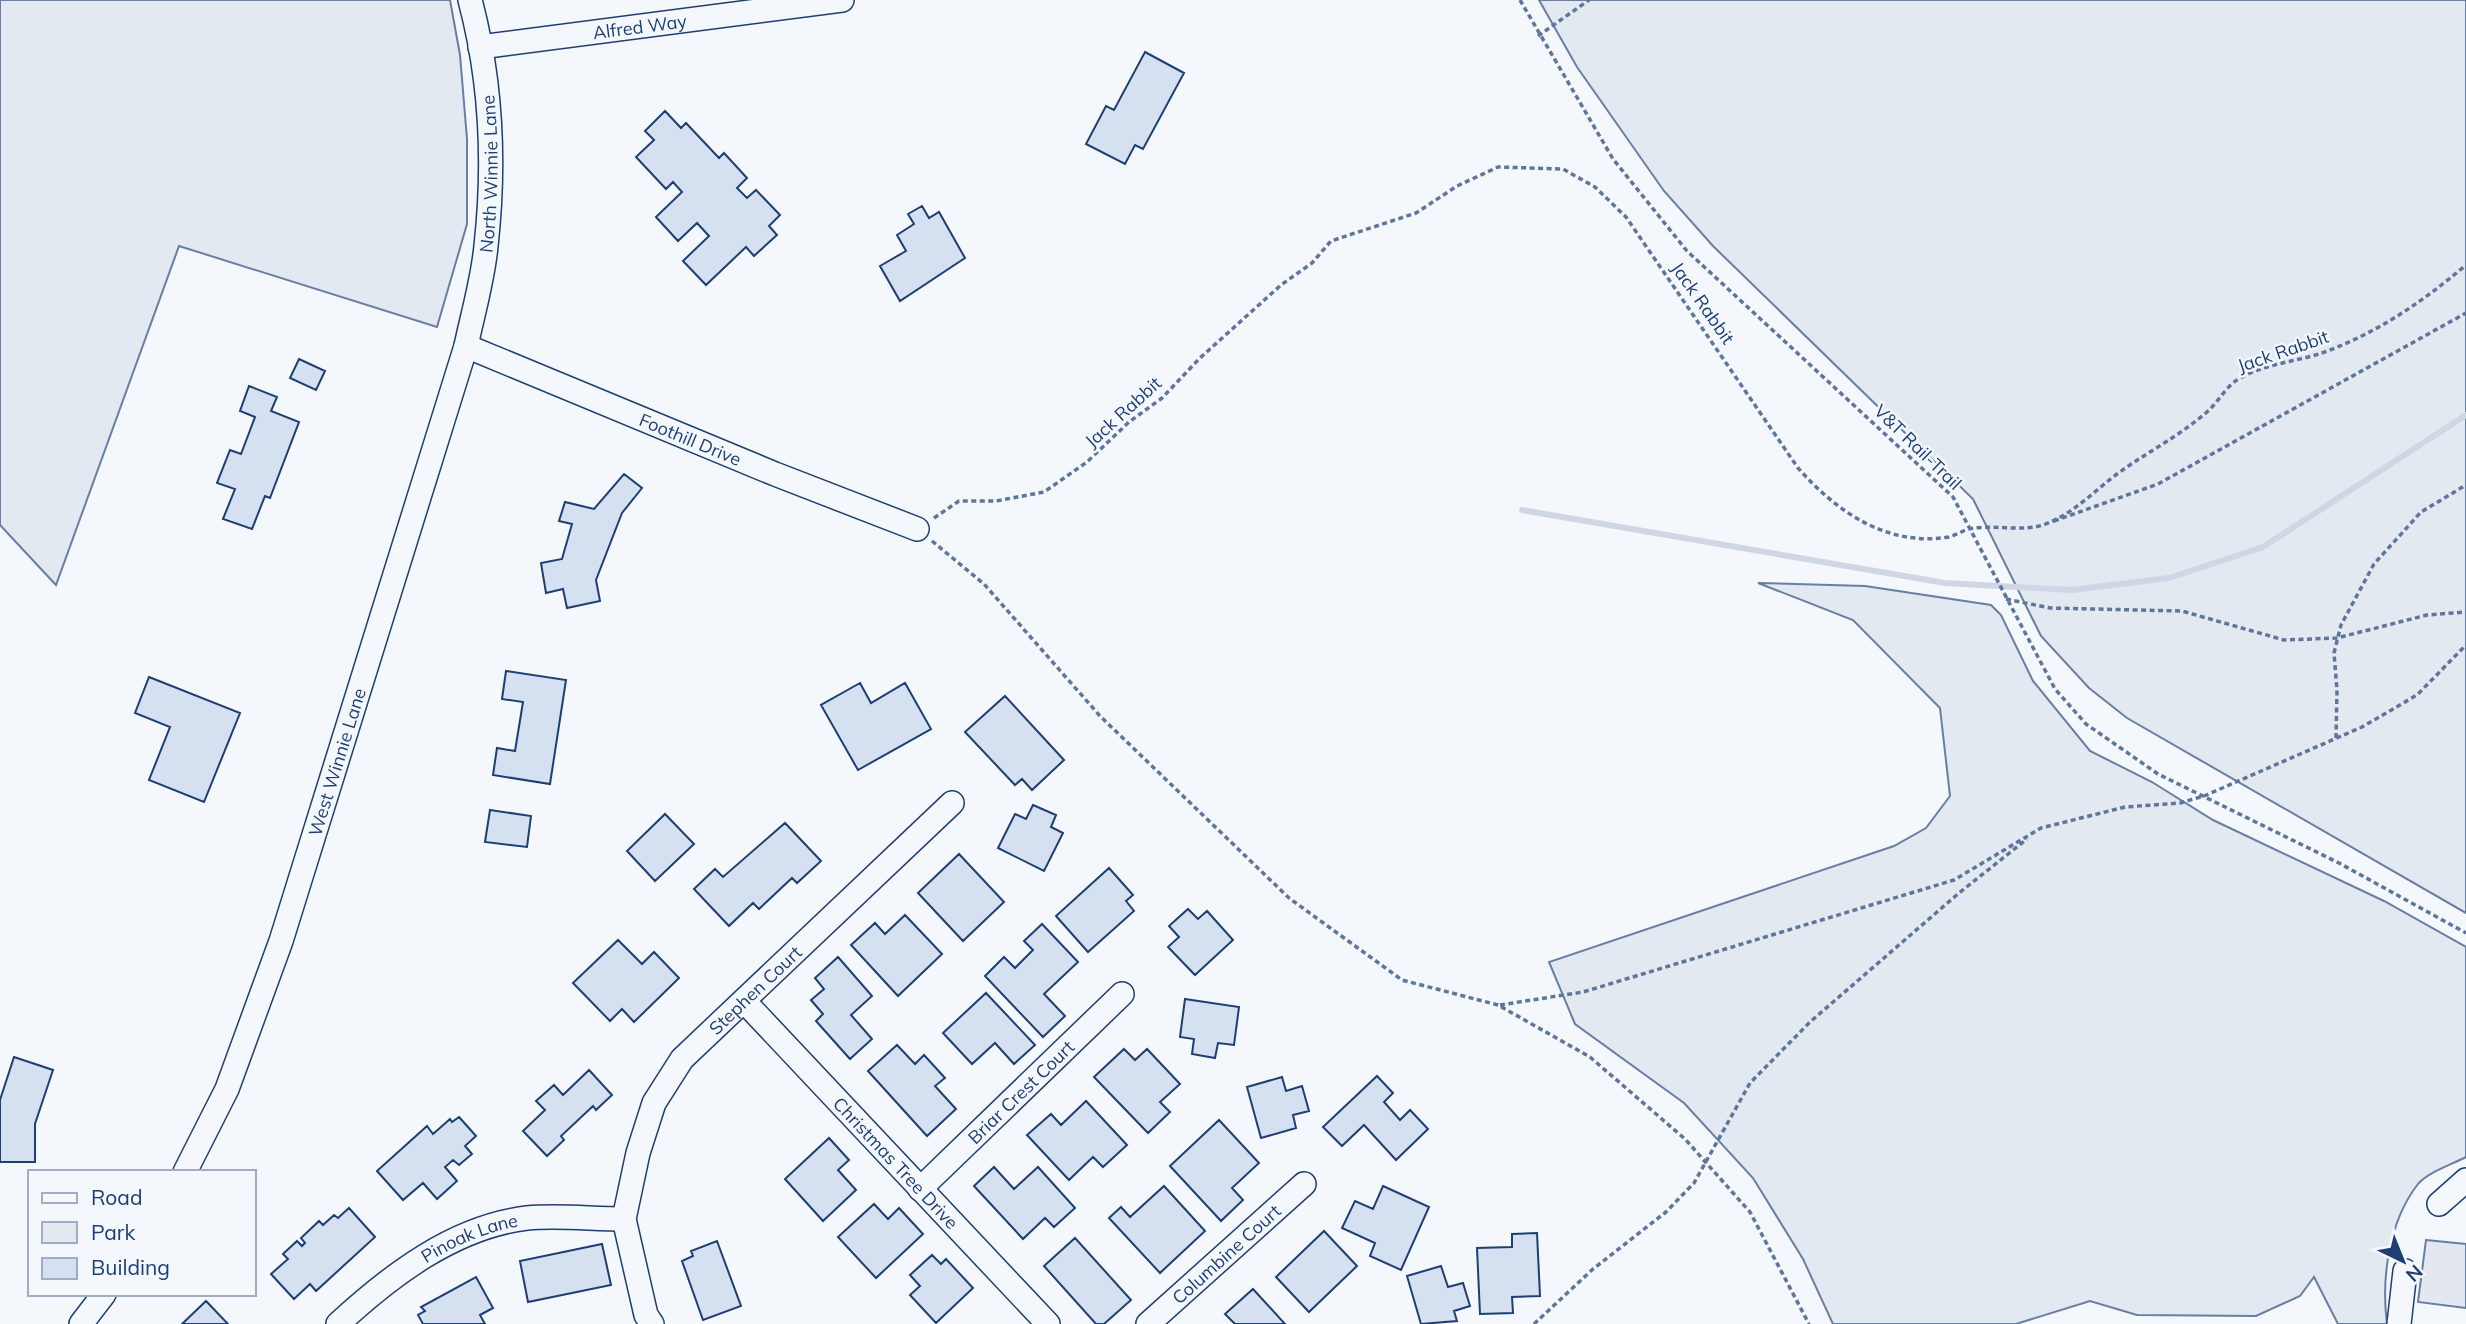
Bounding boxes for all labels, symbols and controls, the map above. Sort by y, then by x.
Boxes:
street label: Alfred Way [591,9,688,44]
street label: North Winnie Lane [474,94,502,254]
street label: Jack Rabbit [1666,257,1740,349]
street label: Jack Rabbit [2234,325,2332,377]
street label: Jack Rabbit [1080,372,1166,452]
street label: V&T Rail-Trail [1869,399,1967,495]
street label: Foothill Drive [636,408,745,470]
street label: West Winnie Lane [303,685,370,839]
street label: Stephen Court [704,940,806,1039]
street label: Briar Crest Court [963,1035,1079,1148]
street label: Christmas Tree Drive [829,1092,964,1233]
legend [28,1170,256,1296]
text: Road [91,1184,142,1210]
street label: Columbine Court [1167,1199,1285,1309]
street label: Pinoak Lane [417,1208,519,1267]
text: Park [91,1219,135,1245]
north arrow [2368,1226,2438,1296]
text: Building [91,1254,170,1280]
text: N [2401,1260,2428,1287]

